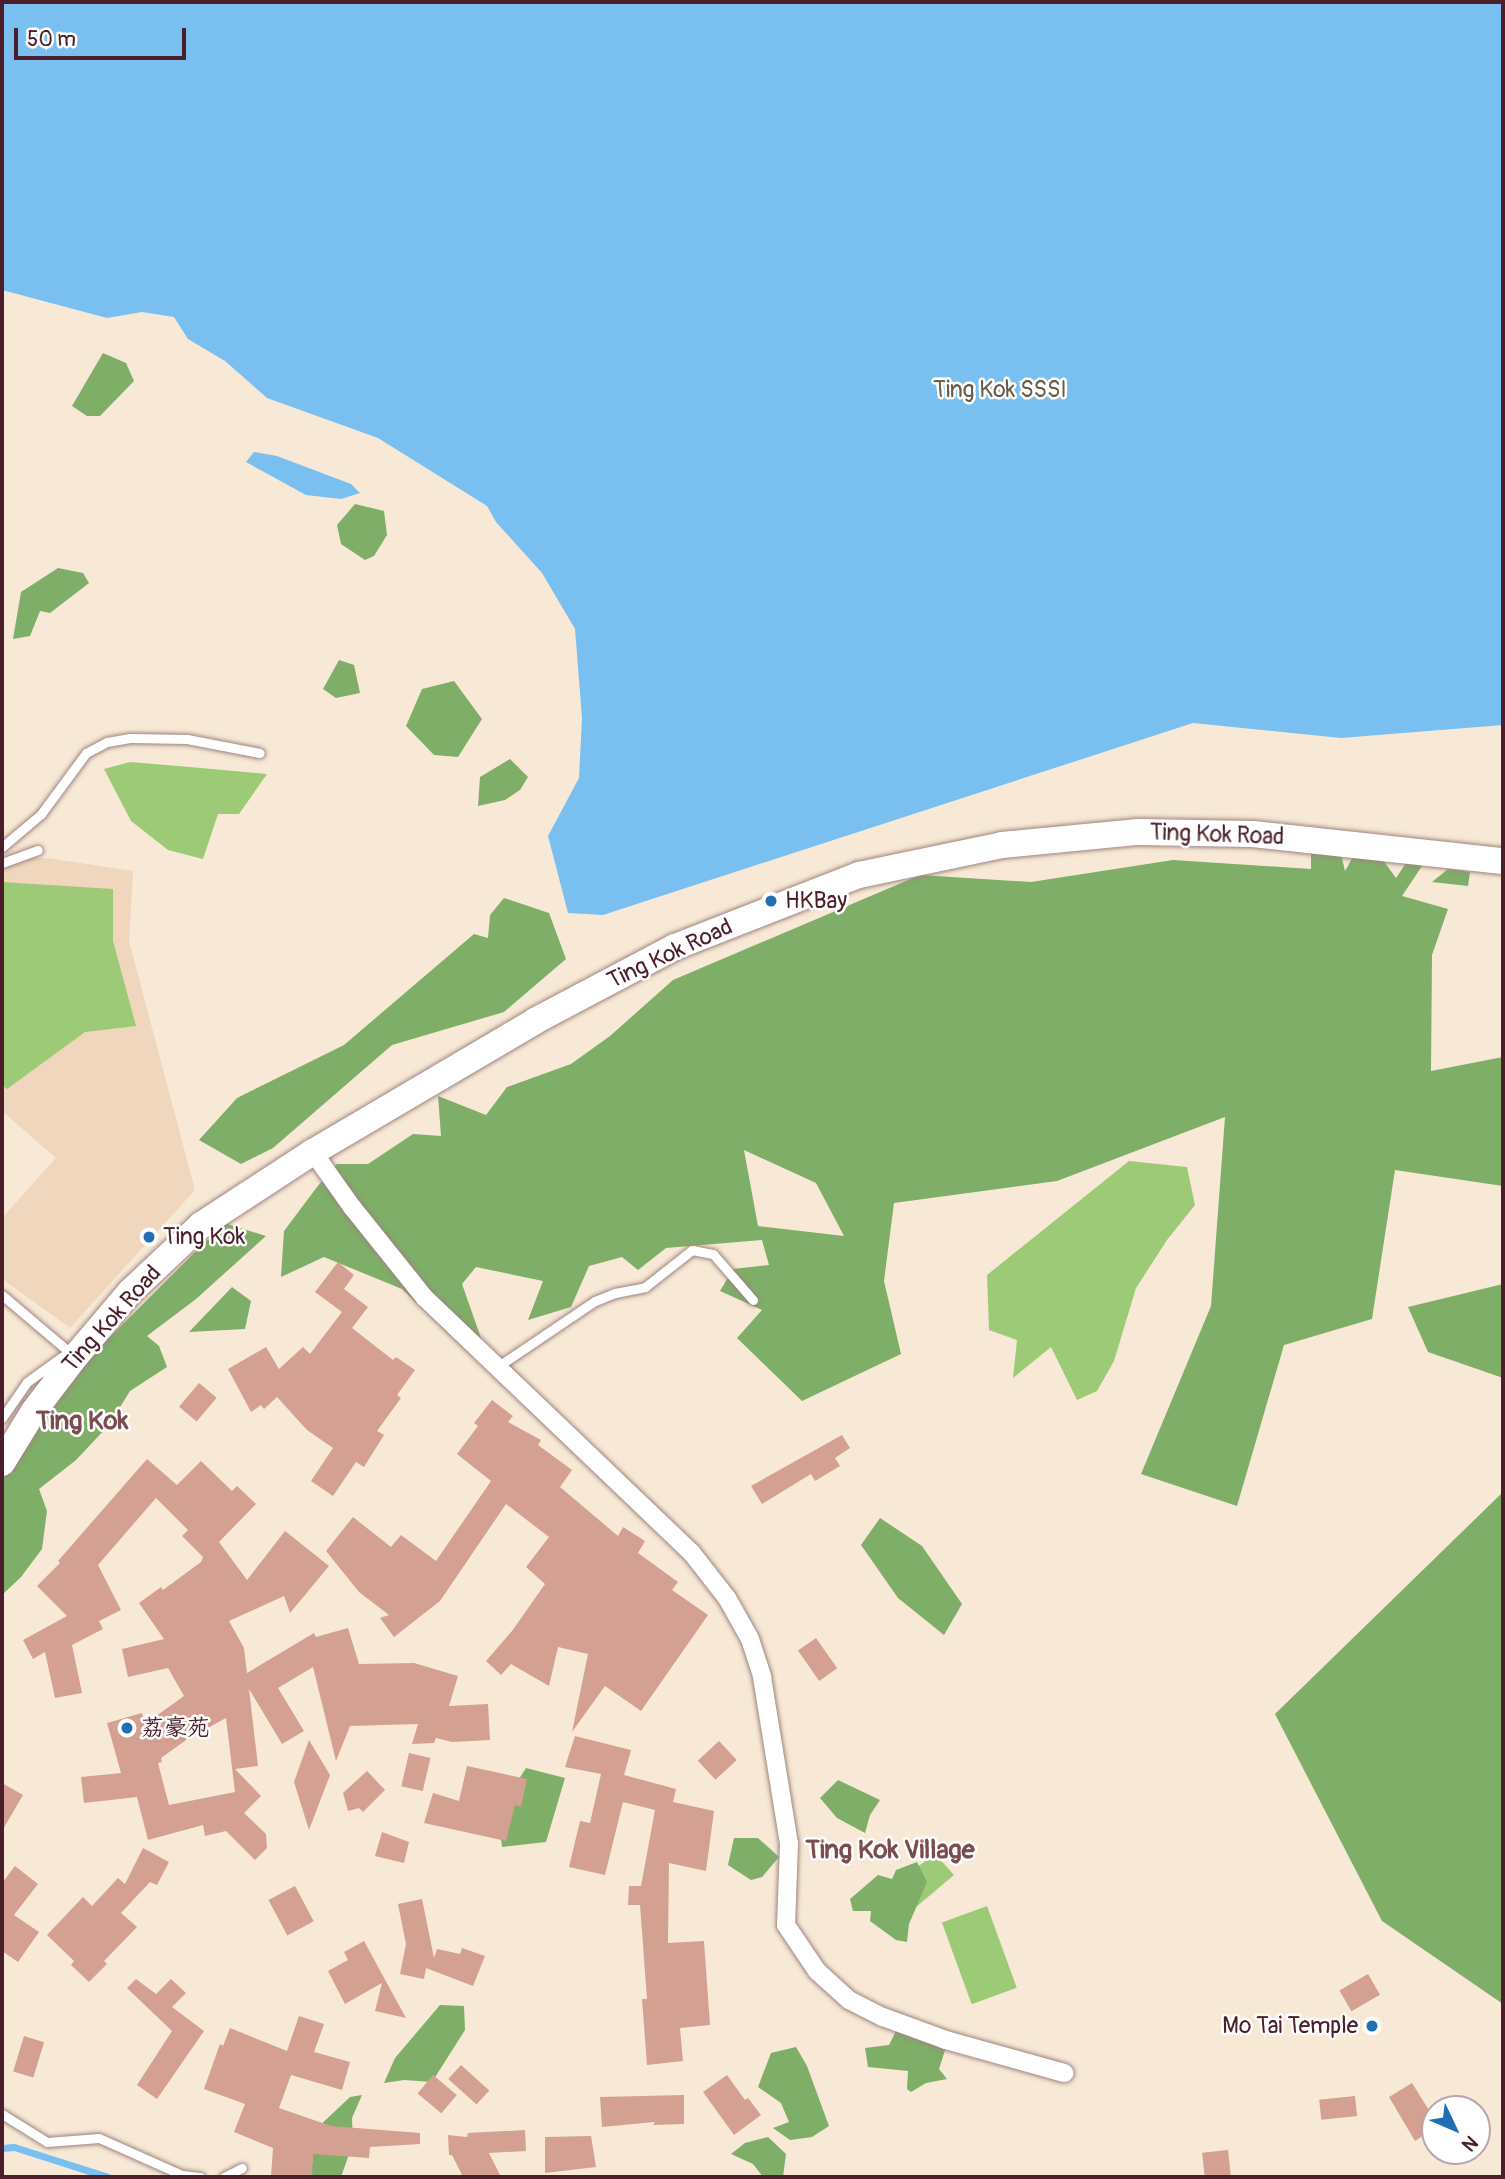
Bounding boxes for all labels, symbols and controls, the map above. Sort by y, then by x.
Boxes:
scale bar [18,14,189,58]
text: 50 m [27,26,76,53]
park label: Ting Kok SSSI [933,376,1067,404]
street label: Ting Kok Road [1149,819,1285,851]
place label: HKBay [785,887,847,915]
marker: HKBay [763,893,779,909]
street label: Ting Kok Road [603,913,737,995]
place label: Ting Kok [163,1223,245,1251]
marker: Ting Kok [141,1229,157,1245]
street label: Ting Kok Road [57,1260,167,1378]
district label: Ting Kok [36,1406,128,1438]
place label: 荔豪苑 [141,1714,210,1742]
marker: 荔豪苑 [119,1720,135,1736]
district label: Ting Kok Village [806,1835,974,1867]
place label: Mo Tai Temple [1222,2012,1358,2040]
marker: Mo Tai Temple [1364,2018,1380,2034]
north arrow [1421,2095,1491,2165]
text: N [1457,2130,1483,2156]

